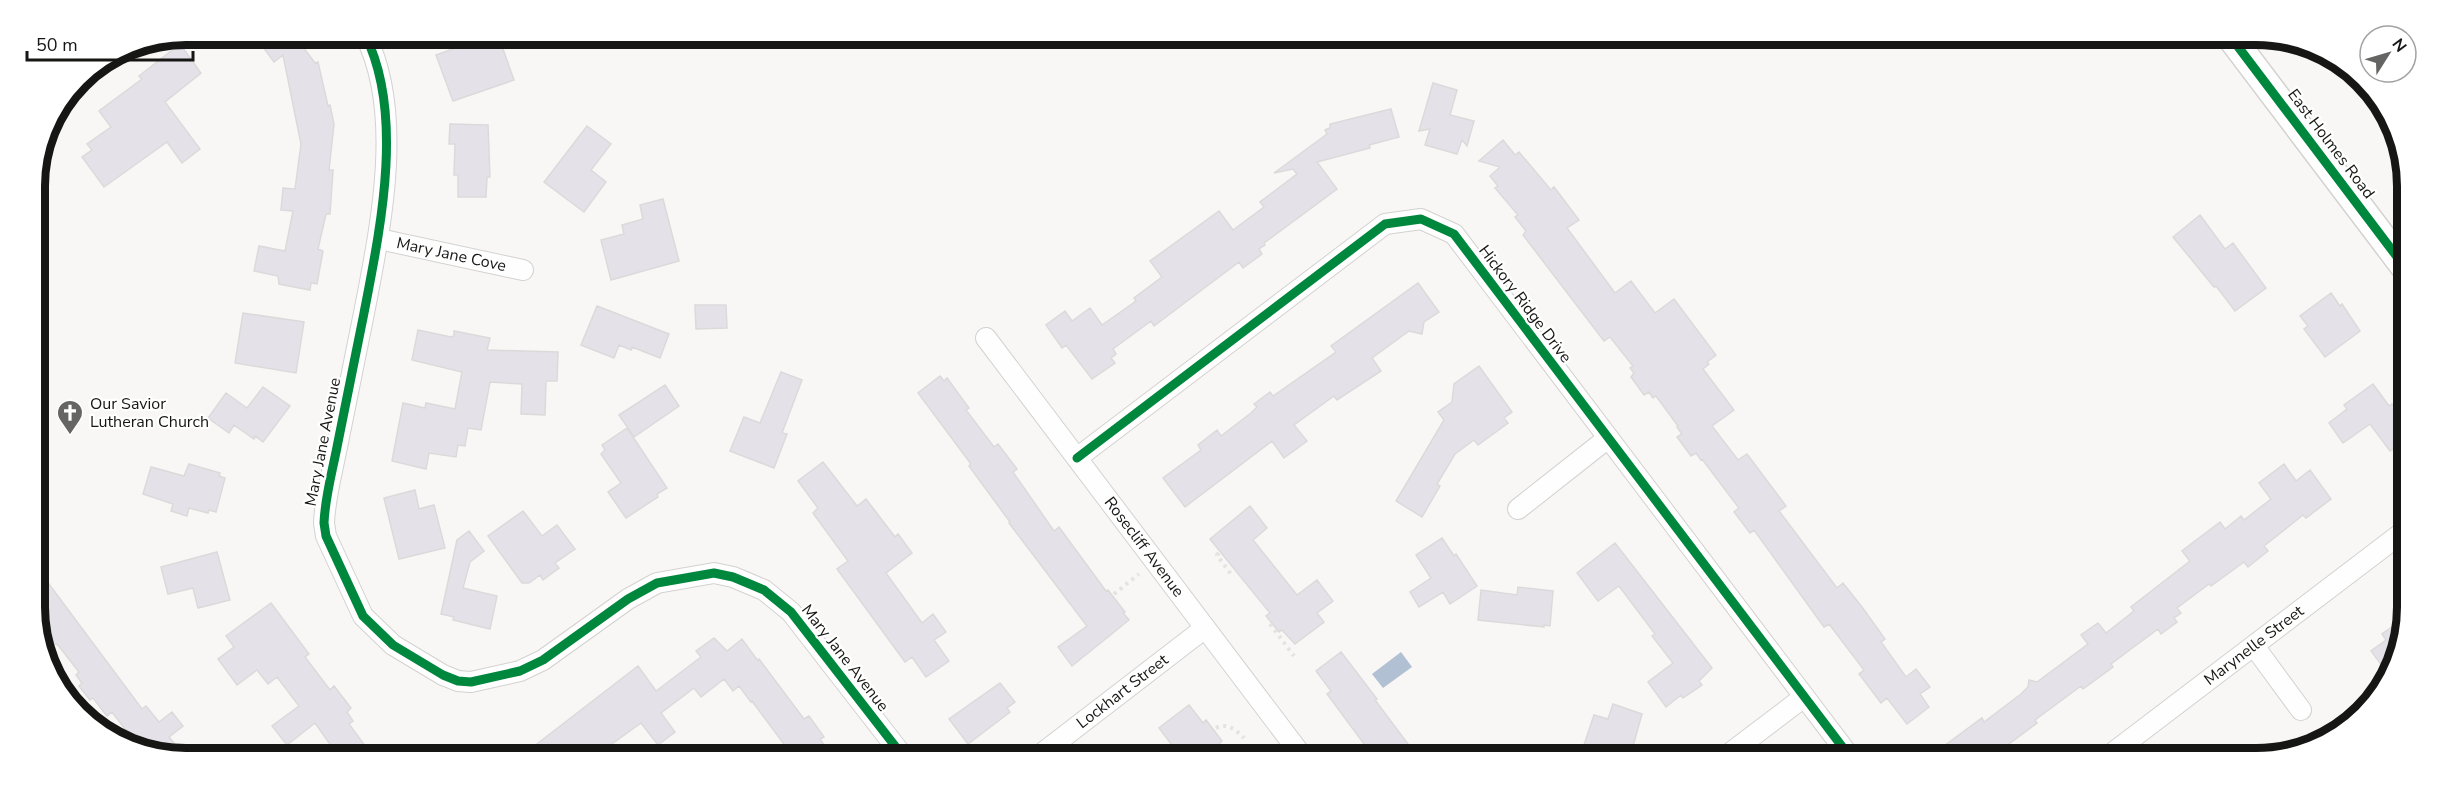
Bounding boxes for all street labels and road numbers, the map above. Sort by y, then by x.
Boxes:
street label: East Holmes Road [2282,85,2380,203]
street label: Mary Jane Cove [394,232,508,277]
street label: Hickory Ridge Drive [1473,241,1577,367]
street label: Mary Jane Avenue [300,376,346,508]
street label: Rosecliff Avenue [1099,492,1189,602]
street label: Mary Jane Avenue [796,600,894,716]
street label: Marynelle Street [2200,600,2309,690]
street label: Lockhart Street [1072,649,1173,734]

